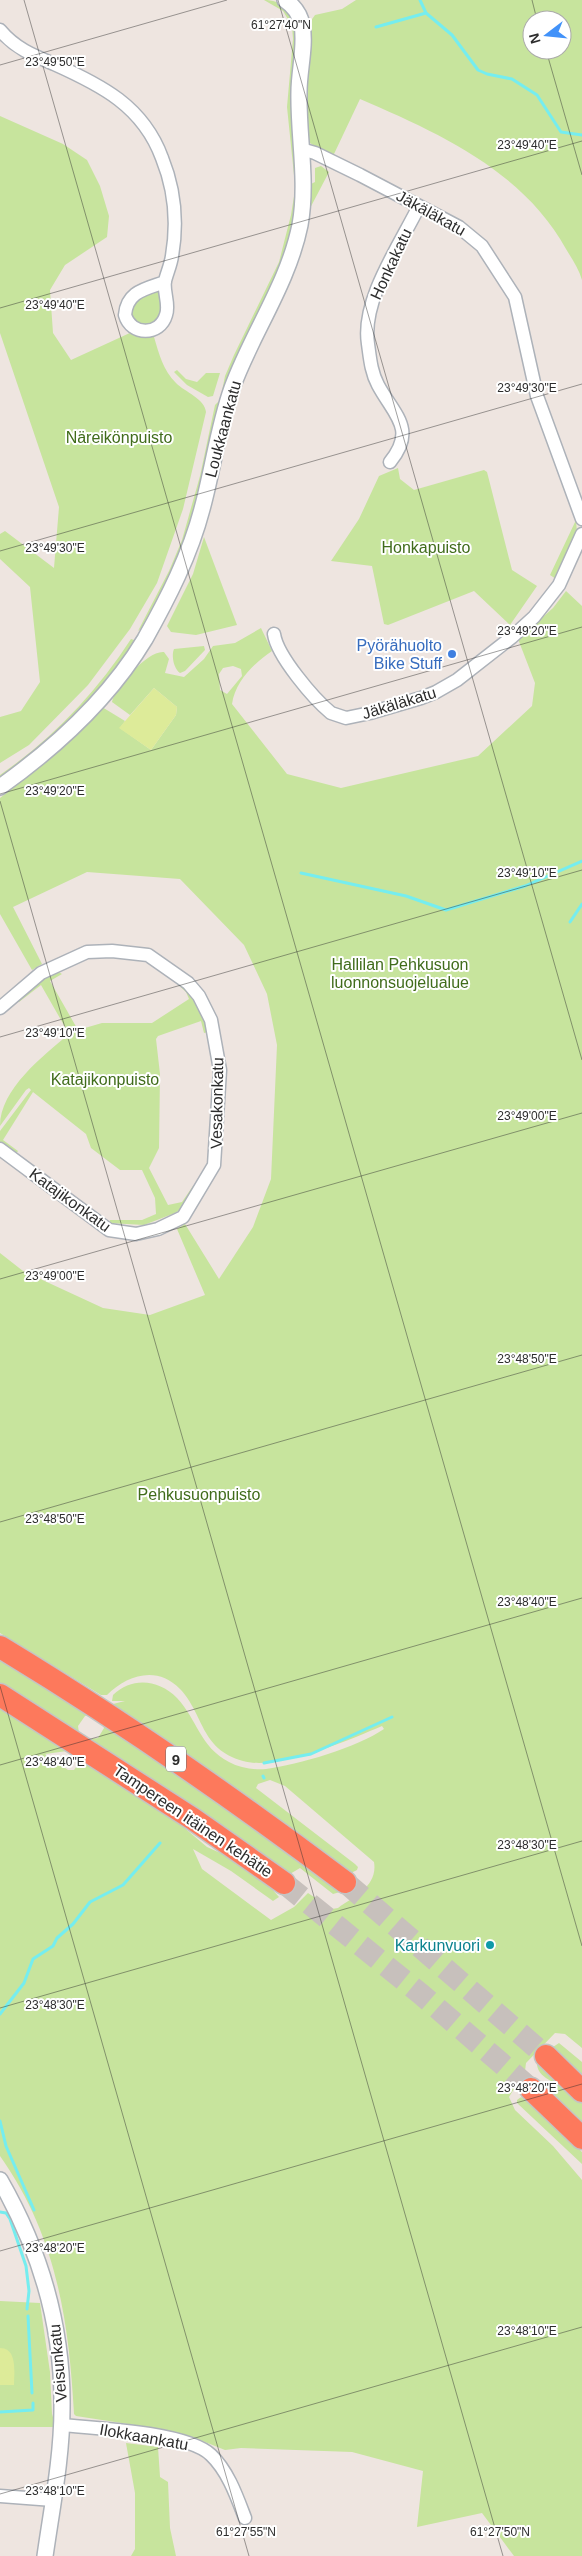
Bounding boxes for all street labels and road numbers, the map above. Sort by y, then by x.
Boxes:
street label: Jäkäläkatu [393,187,469,239]
street label: Honkakatu [367,226,415,302]
street label: Loukkaankatu [202,379,244,479]
street label: Jäkäläkatu [360,684,438,722]
street label: Vesakonkatu [208,1057,226,1149]
street label: Katajikonkatu [26,1165,114,1235]
road number: 9 [166,1746,186,1772]
street label: Tampereen itäinen kehätie [110,1761,276,1881]
street label: Veisunkatu [46,2323,70,2403]
street label: Ilokkaankatu [98,2421,190,2453]

